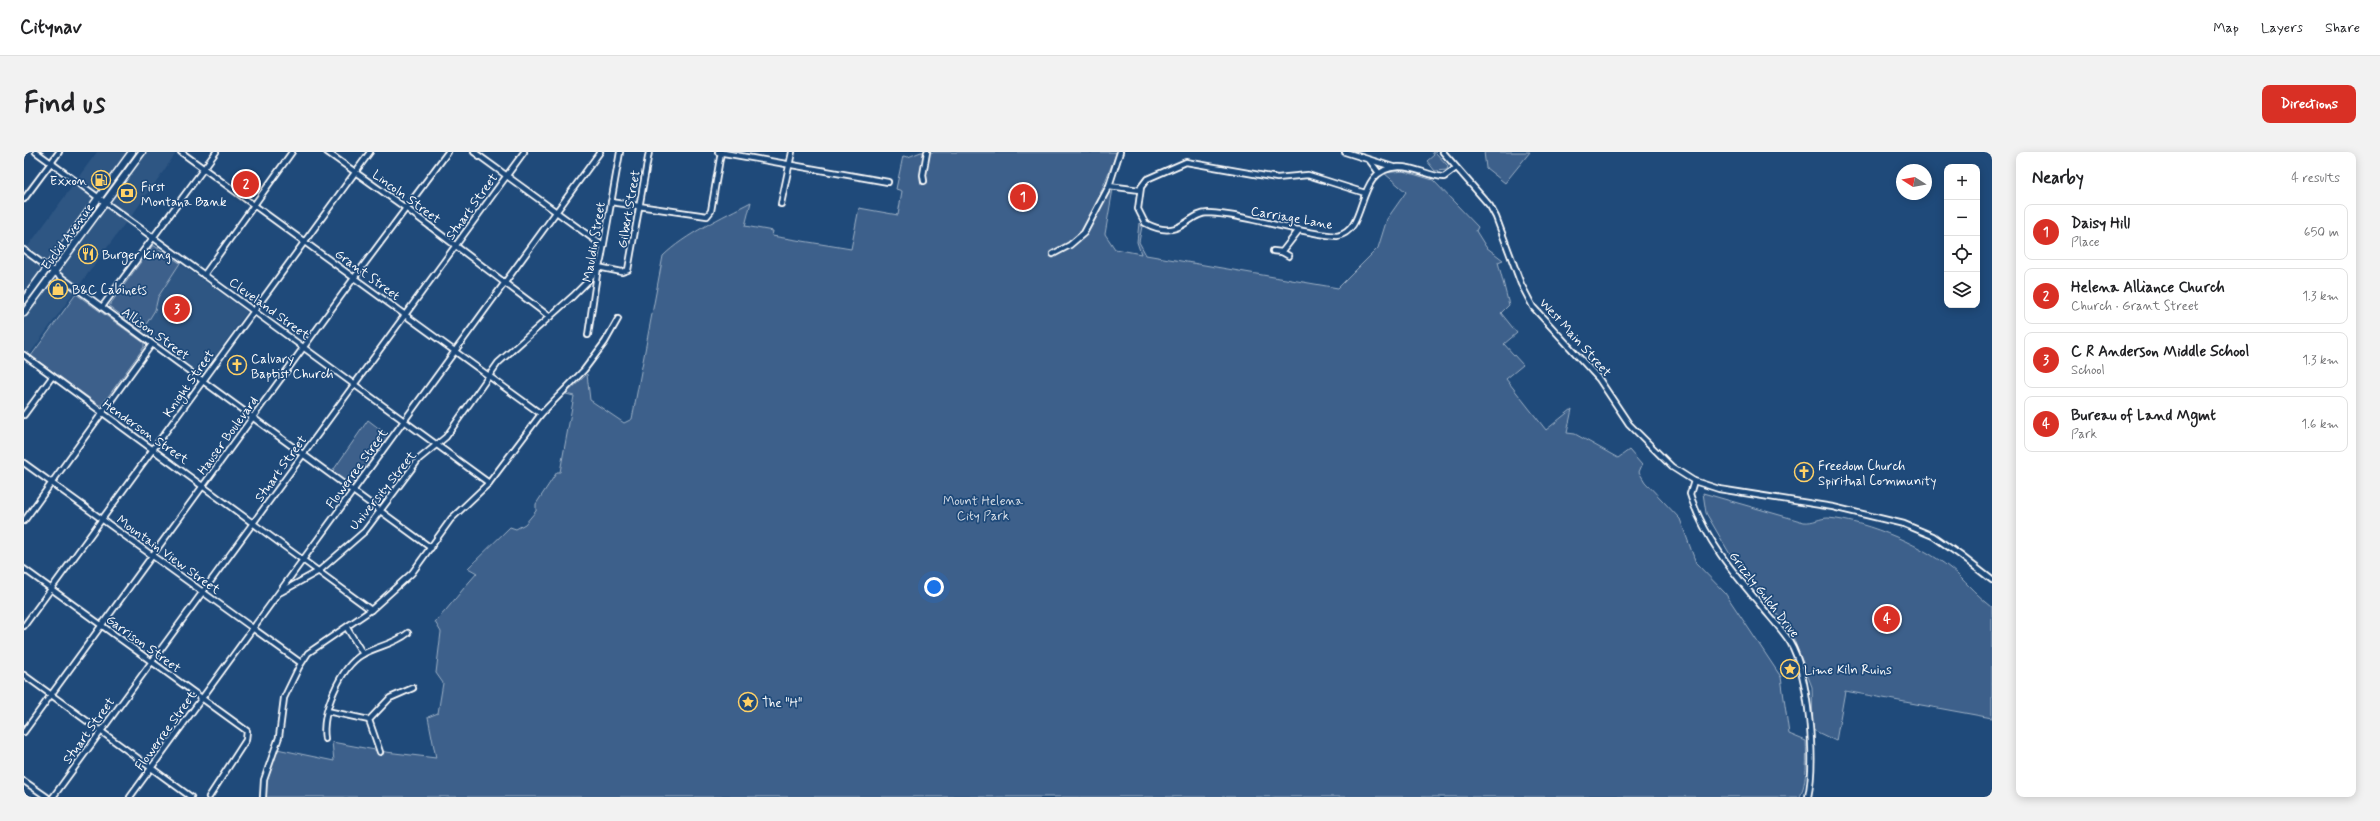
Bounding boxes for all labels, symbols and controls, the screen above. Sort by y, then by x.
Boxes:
text: Citynav [20,15,82,40]
text: Map [2213,19,2239,37]
text: Layers [2261,19,2303,37]
text: Share [2325,19,2360,37]
button: Directions [2262,85,2356,123]
text: Find us [24,86,105,123]
north arrow [1896,164,1932,200]
map controls [1944,164,1980,308]
button: + [1944,164,1980,200]
street label: Lincoln Street [369,167,444,228]
text: Nearby [2032,167,2084,189]
fuel station icon: Exxon [90,169,112,191]
pin: 2 [233,169,259,199]
street label: Gilbert Street [614,169,645,250]
street label: Stuart Street [442,170,502,244]
text: 4 results [2291,170,2340,187]
place label: Exxon [50,173,87,190]
place label: First Montana Bank [141,179,227,211]
bank icon: First Montana Bank [116,182,138,204]
pin: 1 [1010,182,1036,212]
street label: Euclid Avenue [38,200,98,274]
button: − [1944,200,1980,236]
street label: Mauldin Street [579,201,610,284]
street label: Carriage Lane [1249,203,1334,234]
text: Daisy Hill [2071,214,2130,234]
text: 1 [2043,224,2049,241]
text: 650 m [2304,224,2339,241]
text: Place [2071,234,2100,251]
button: locate [1944,236,1980,272]
restaurant icon: Burger King [77,243,99,265]
street label: Grant Street [331,246,403,305]
place label: Burger King [102,247,171,265]
button: layers [1944,272,1980,308]
street label: Cleveland Street [225,274,313,344]
shop icon: B&C Cabinets [47,278,69,300]
text: Helena Alliance Church [2071,278,2225,298]
place label: B&C Cabinets [72,282,147,299]
text: 2 [2043,288,2049,305]
text: 1.3 km [2302,288,2339,305]
pin: 3 [164,294,190,324]
street label: West Main Street [1535,295,1615,381]
text: Church · Grant Street [2071,298,2199,315]
street label: Allison Street [118,304,192,364]
text: C R Anderson Middle School [2071,342,2249,362]
street label: Knight Street [160,347,220,421]
place label: Calvary Baptist Church [251,351,334,383]
text: 3 [2043,352,2049,369]
text: 1.3 km [2302,352,2339,369]
church icon: Calvary Baptist Church [226,354,248,376]
text: School [2071,362,2105,379]
street label: Hauser Boulevard [194,393,262,479]
street label: Henderson Street [99,396,192,469]
text: Bureau of Land Mgmt [2071,406,2216,426]
text: 4 [2042,416,2050,433]
text: 1.6 km [2301,416,2339,433]
street label: Flowerree Street [322,425,392,512]
text: Park [2071,426,2097,443]
street label: Stuart Street [251,432,311,506]
street label: University Street [346,448,421,534]
place label: Freedom Church Spiritual Community [1818,458,1936,490]
church icon: Freedom Church Spiritual Community [1793,461,1815,483]
park label: Mount Helena City Park [943,493,1023,525]
street label: Mountain View Street [113,512,224,599]
street label: Grizzly Gulch Drive [1725,548,1803,642]
your location [924,577,944,597]
pin: 4 [1874,604,1900,634]
street label: Garrison Street [102,611,184,677]
place icon: Lime Kiln Ruins [1779,658,1801,680]
place label: Lime Kiln Ruins [1804,662,1892,679]
street label: Flowerree Street [131,687,201,774]
place icon: The "H" [737,691,759,713]
street label: Stuart Street [59,694,119,768]
place label: The "H" [762,695,802,712]

